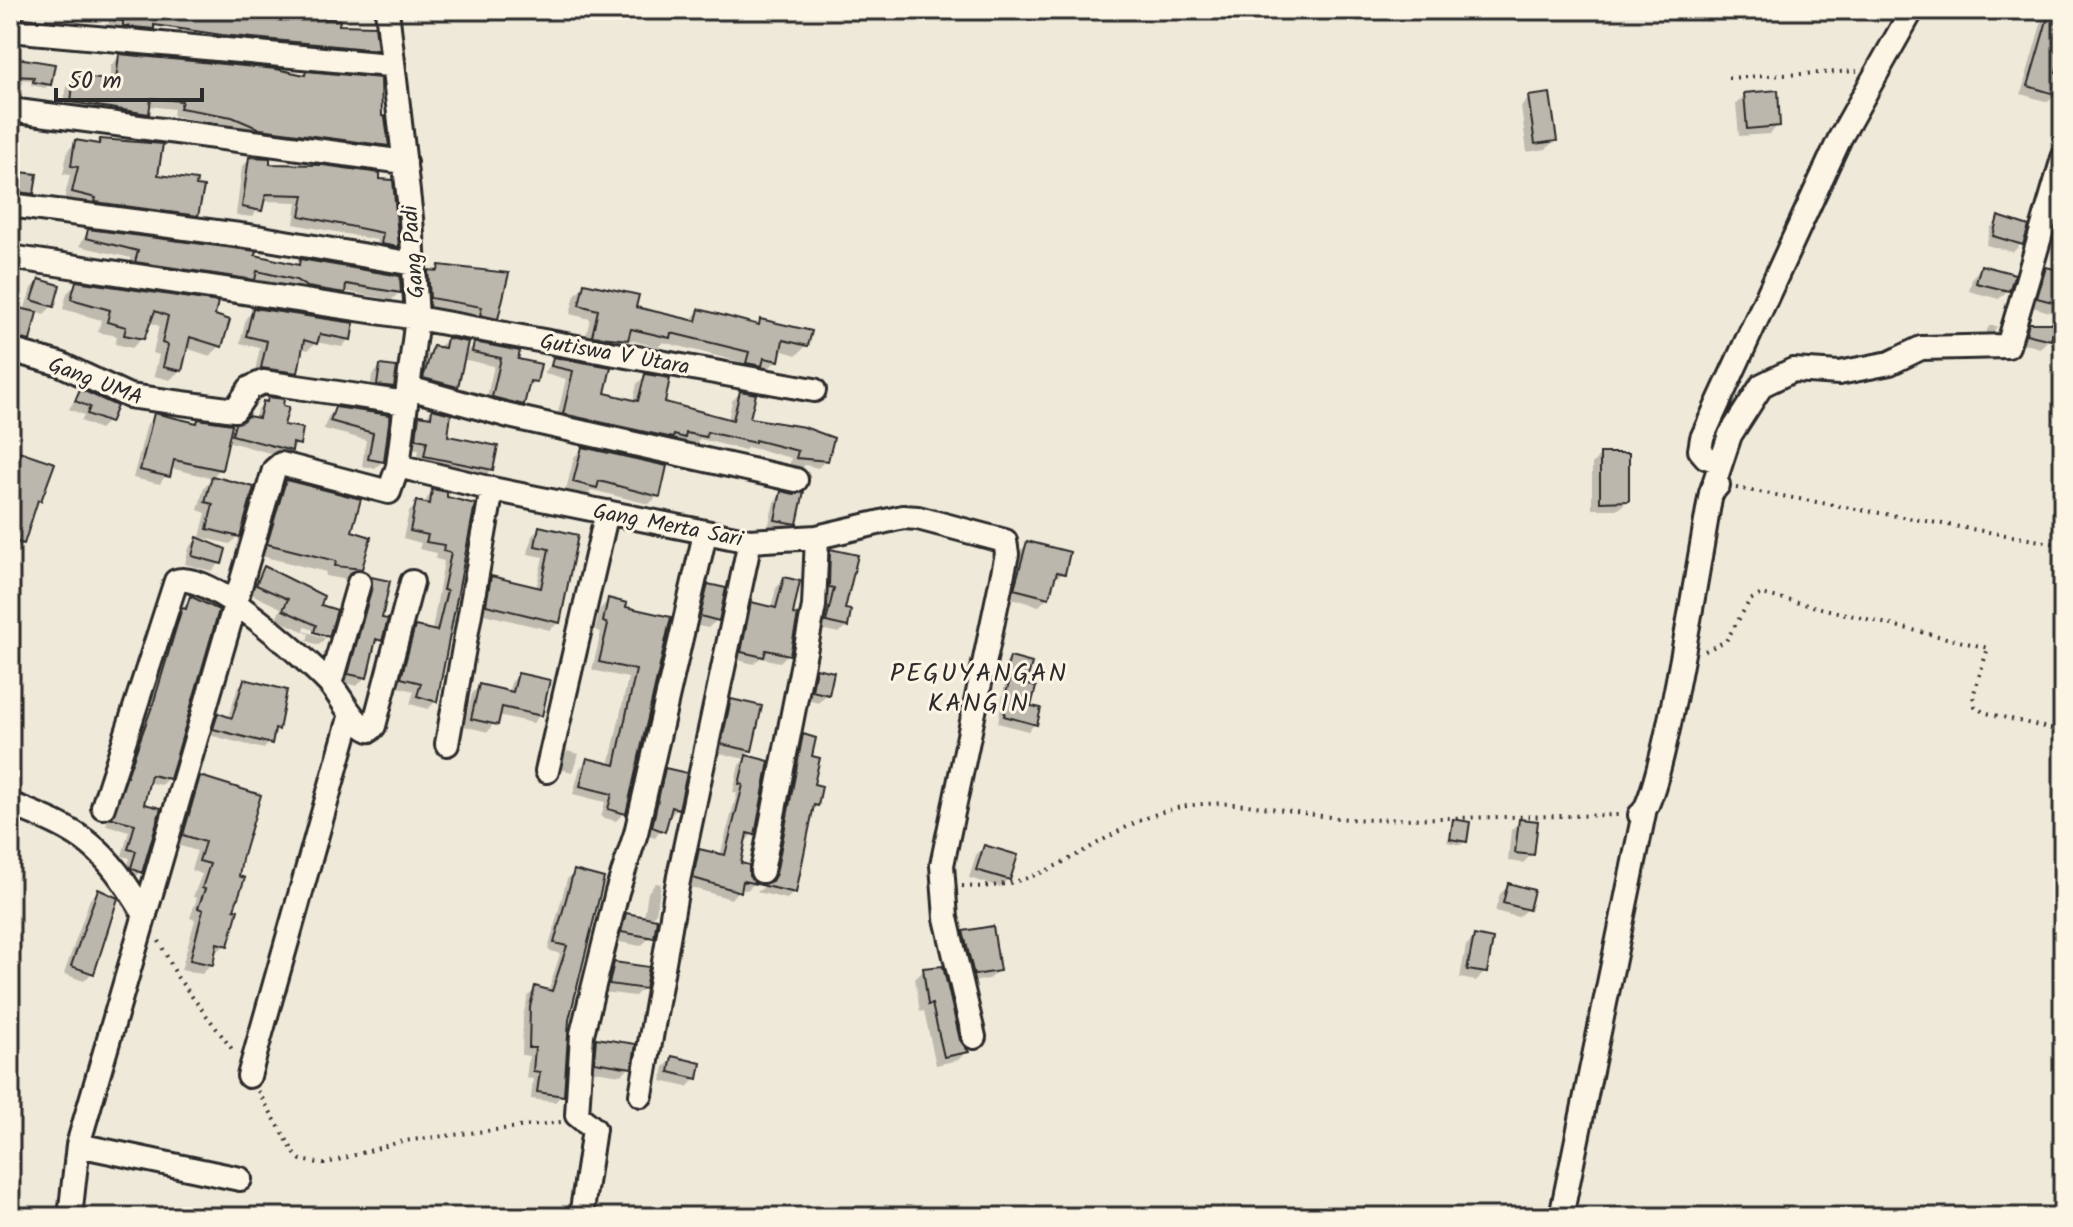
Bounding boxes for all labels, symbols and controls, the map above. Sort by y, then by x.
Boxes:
scale bar [56,52,202,102]
text: 50 m [68,62,122,101]
street label: Gang Padi [394,203,435,300]
street label: Gutiswa V Utara [537,325,692,386]
street label: Gang UMA [43,348,147,416]
street label: Gang Merta Sari [590,495,746,558]
district label: PEGUYANGAN KANGIN [890,653,1068,725]

